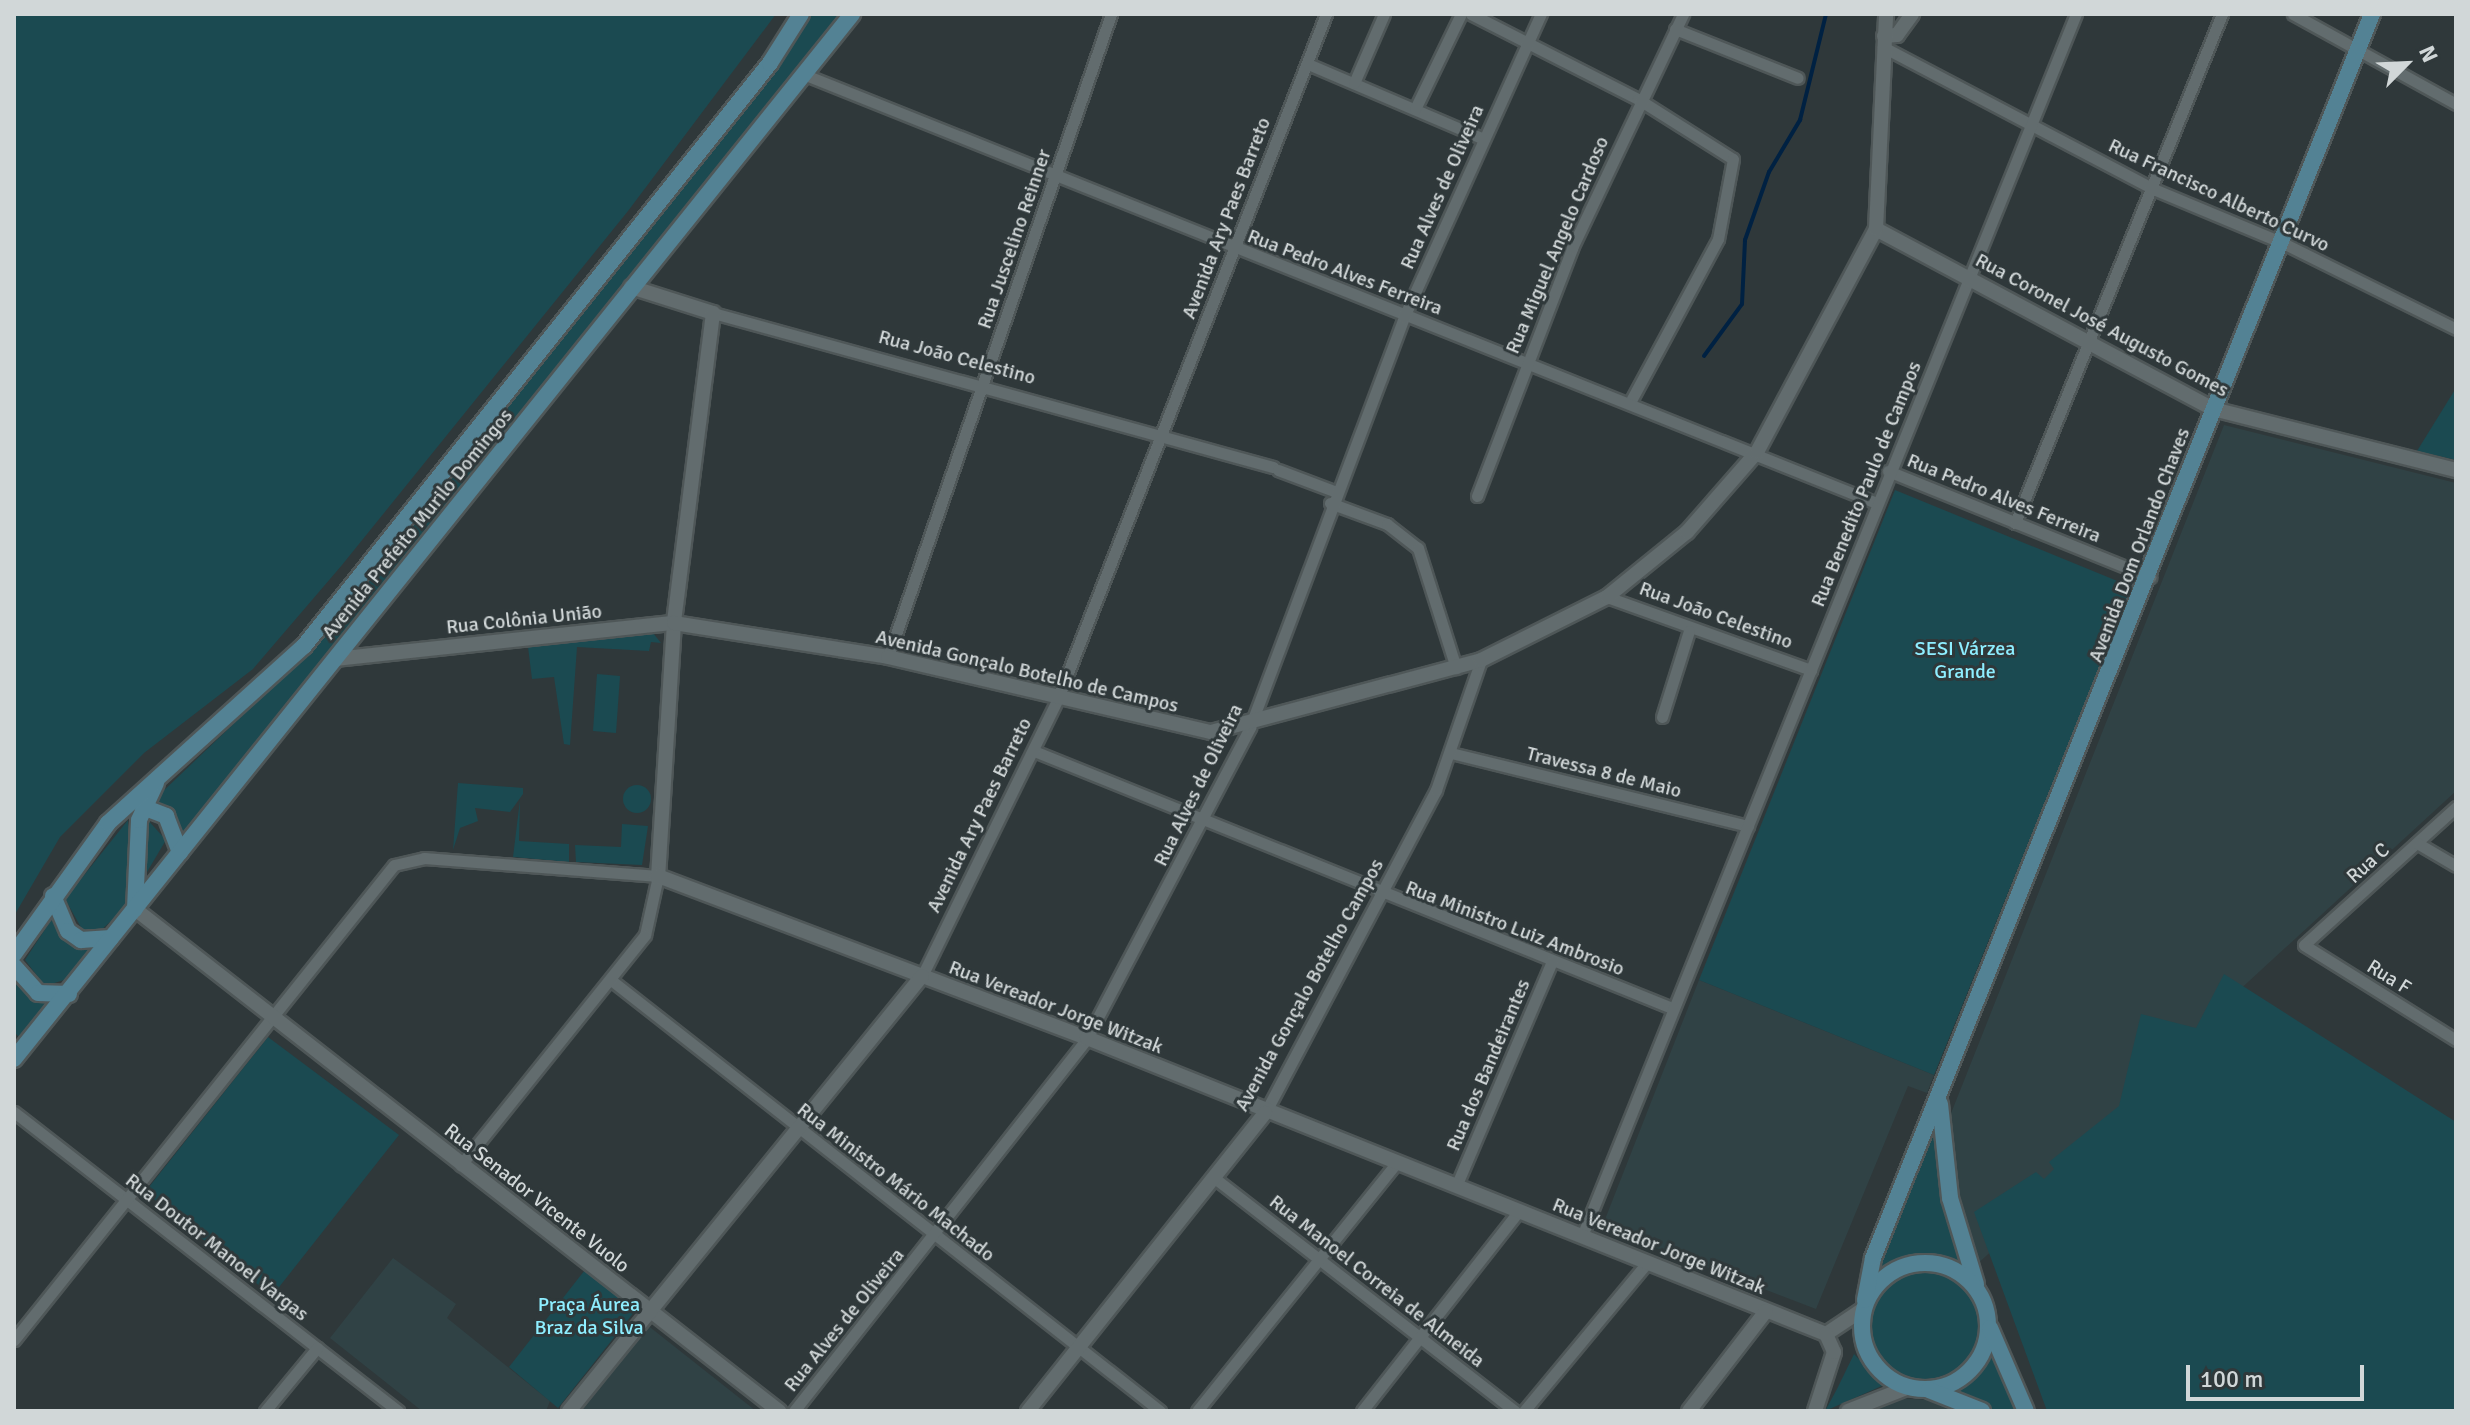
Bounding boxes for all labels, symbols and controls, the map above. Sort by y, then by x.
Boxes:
north arrow [2366,24,2446,104]
text: N [2413,42,2444,67]
street label: Rua Alves de Oliveira [1395,101,1489,273]
street label: Avenida Ary Paes Barreto [1176,114,1276,322]
street label: Rua Miguel Angelo Cardoso [1500,133,1614,357]
street label: Rua Francisco Alberto Curvo [2105,133,2333,257]
street label: Rua Juscelino Reinner [972,146,1056,332]
street label: Rua Pedro Alves Ferreira [1244,224,1446,320]
street label: Rua Coronel José Augusto Gomes [1971,248,2233,402]
street label: Rua João Celestino [876,325,1038,389]
street label: Rua Benedito Paulo de Campos [1806,358,1926,610]
street label: Avenida Prefeito Murilo Domingos [317,404,517,644]
street label: Avenida Dom Orlando Chaves [2083,424,2195,666]
street label: Rua Pedro Alves Ferreira [1904,448,2104,548]
street label: Rua João Celestino [1636,576,1796,654]
street label: Rua Colônia União [445,599,603,639]
street label: Avenida Gonçalo Botelho de Campos [873,624,1181,718]
park label: SESI Várzea Grande [1915,636,2015,683]
street label: Rua Alves de Oliveira [1148,700,1248,870]
street label: Avenida Ary Paes Barreto [921,714,1037,916]
street label: Travessa 8 de Maio [1524,741,1684,803]
street label: Rua C [2342,838,2394,888]
street label: Avenida Gonçalo Botelho Campos [1229,855,1389,1115]
street label: Rua Ministro Luiz Ambrosio [1402,875,1628,981]
street label: Rua F [2363,954,2415,1000]
street label: Rua Vereador Jorge Witzak [945,955,1167,1059]
street label: Rua dos Bandeirantes [1441,976,1535,1154]
street label: Rua Ministro Mário Machado [792,1097,1000,1267]
street label: Rua Senador Vicente Vuolo [440,1118,634,1278]
street label: Rua Doutor Manoel Vargas [121,1168,313,1326]
street label: Rua Manoel Correia de Almeida [1265,1189,1489,1373]
street label: Rua Vereador Jorge Witzak [1549,1192,1769,1300]
street label: Rua Alves de Oliveira [779,1243,909,1397]
park label: Praça Áurea Braz da Silva [534,1293,644,1340]
scale bar [2190,1349,2368,1399]
text: 100 m [2200,1364,2263,1394]

